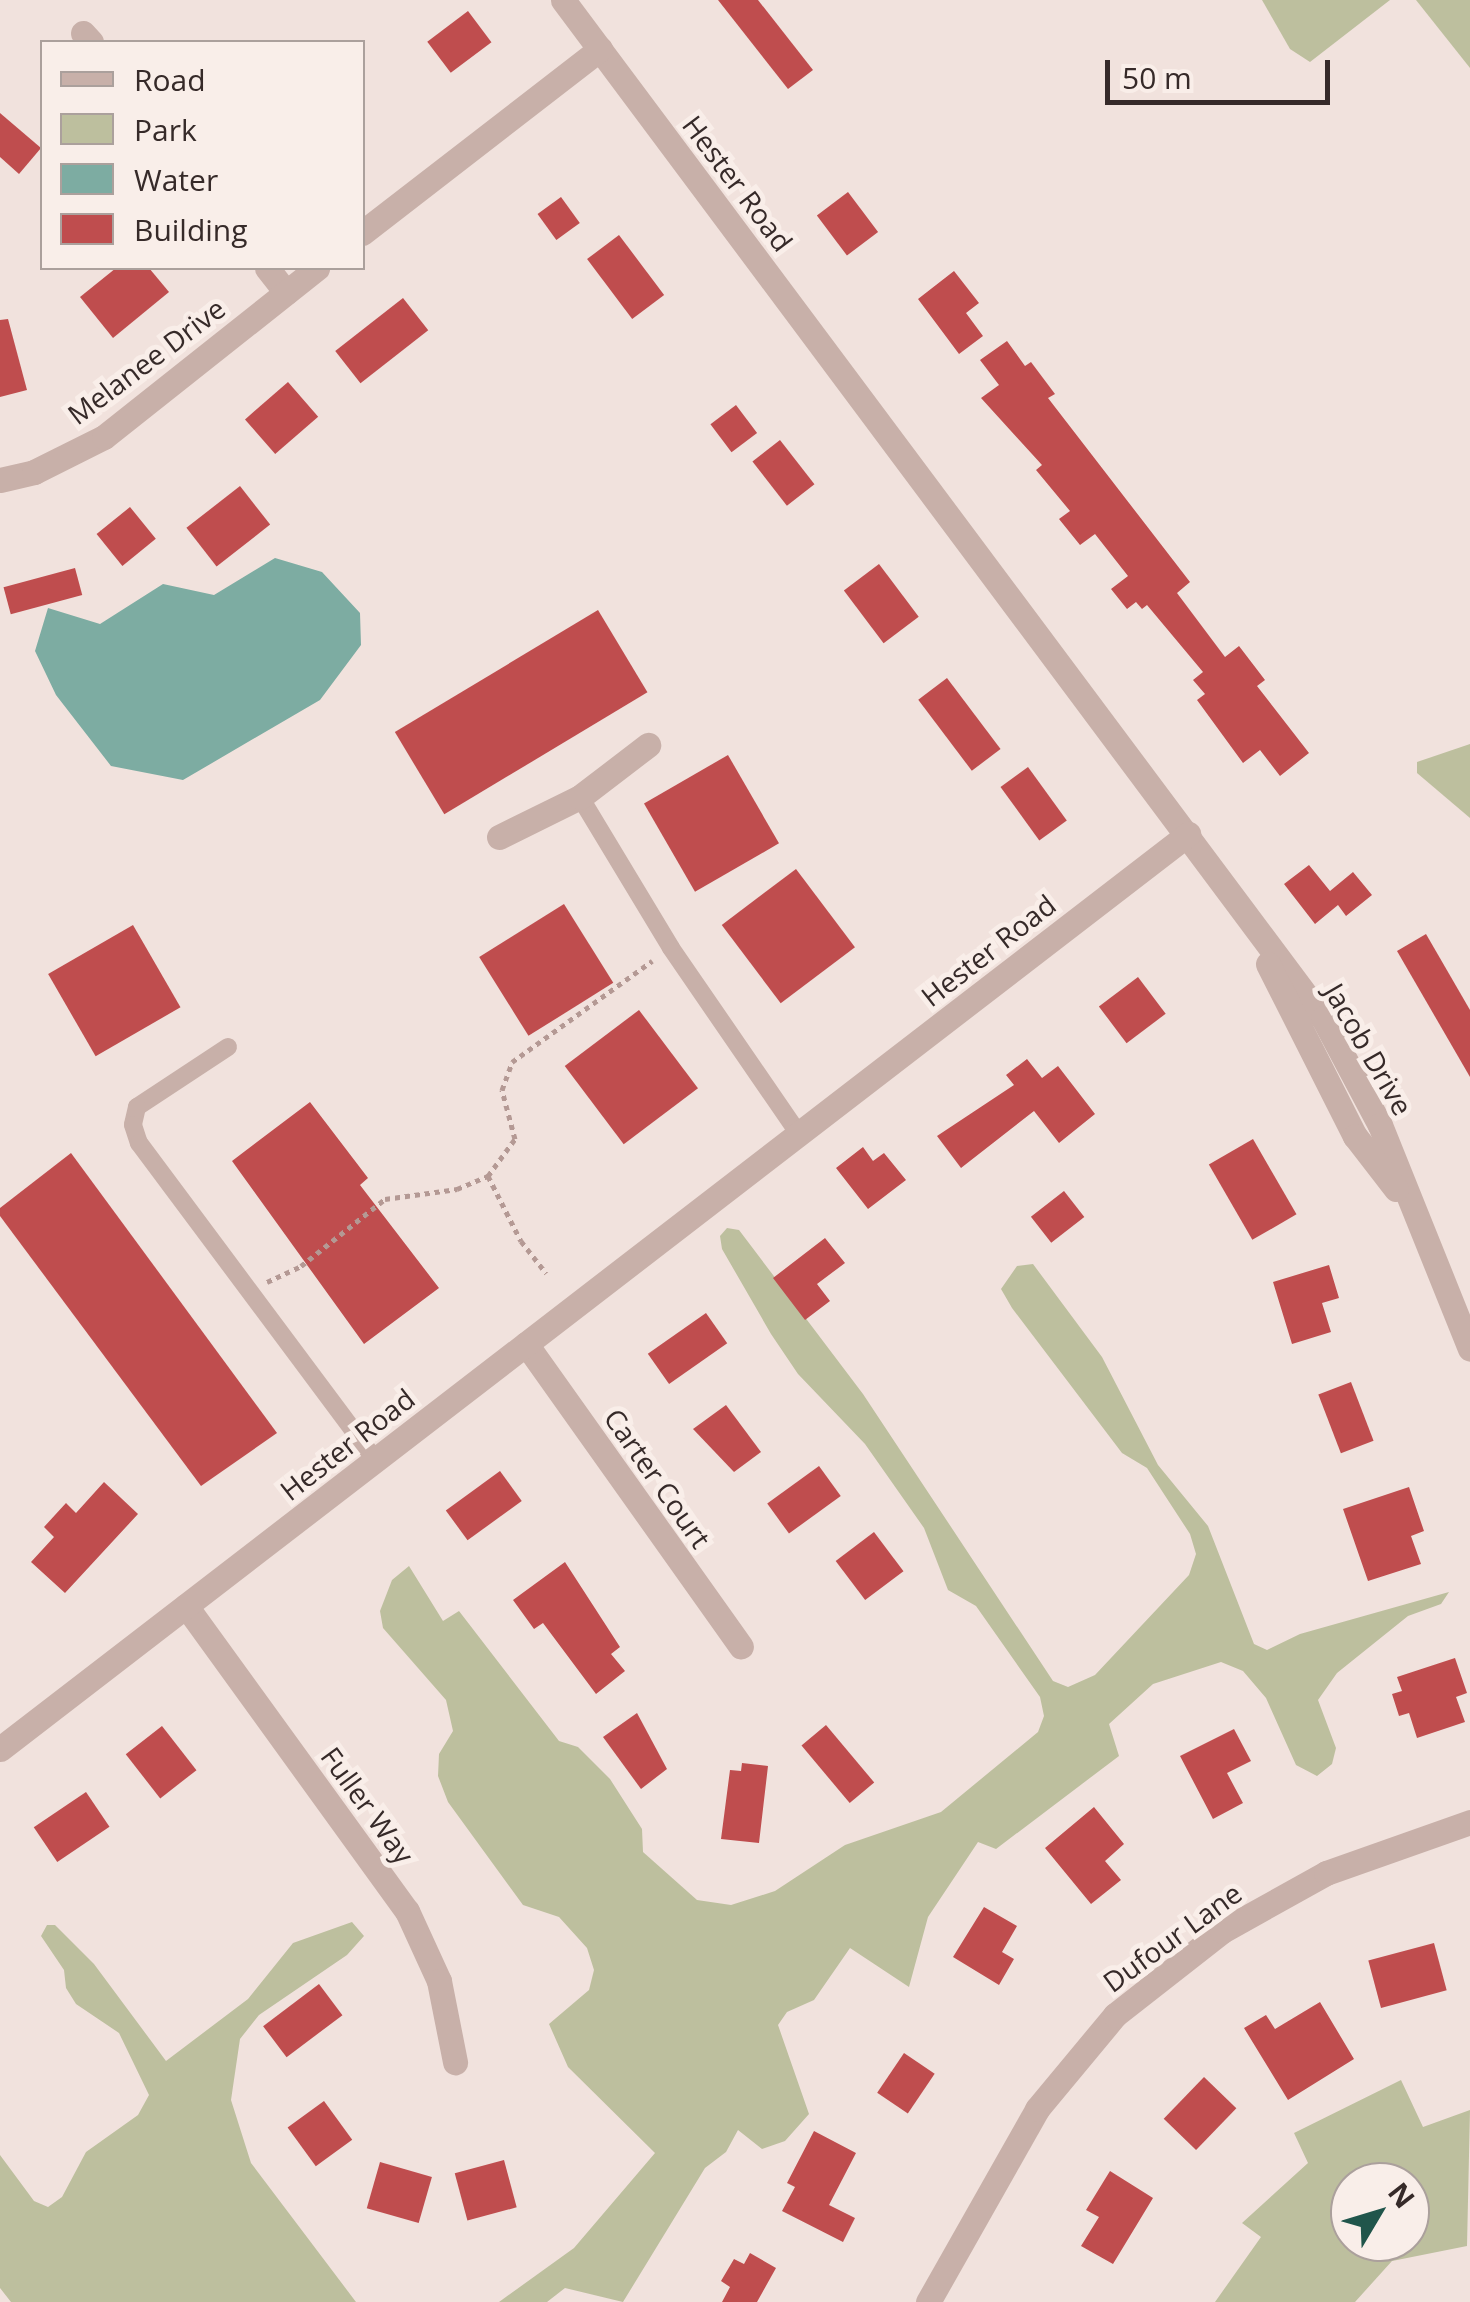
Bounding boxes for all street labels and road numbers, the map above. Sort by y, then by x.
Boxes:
street label: Hester Road [676,109,800,257]
street label: Melanee Drive [61,291,231,431]
street label: Hester Road [914,887,1062,1013]
street label: Jacob Drive [1318,977,1420,1121]
street label: Hester Road [273,1381,421,1507]
street label: Carter Court [598,1402,718,1554]
street label: Fuller Way [315,1740,421,1870]
street label: Dufour Lane [1096,1876,1248,1998]

